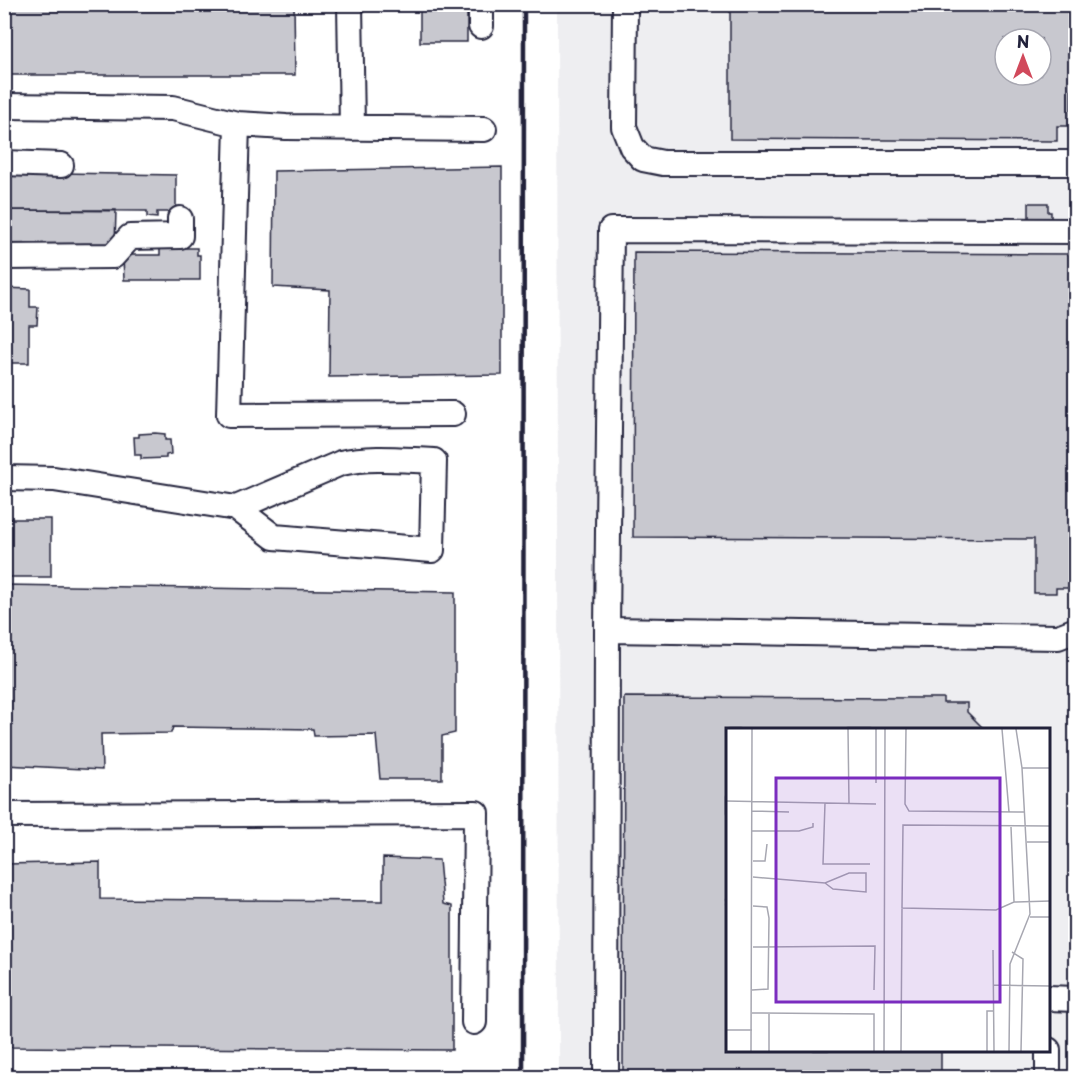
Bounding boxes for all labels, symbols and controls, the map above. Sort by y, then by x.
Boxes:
north arrow [993,27,1053,87]
text: N [1017,29,1029,53]
inset map [726,728,1050,1052]

